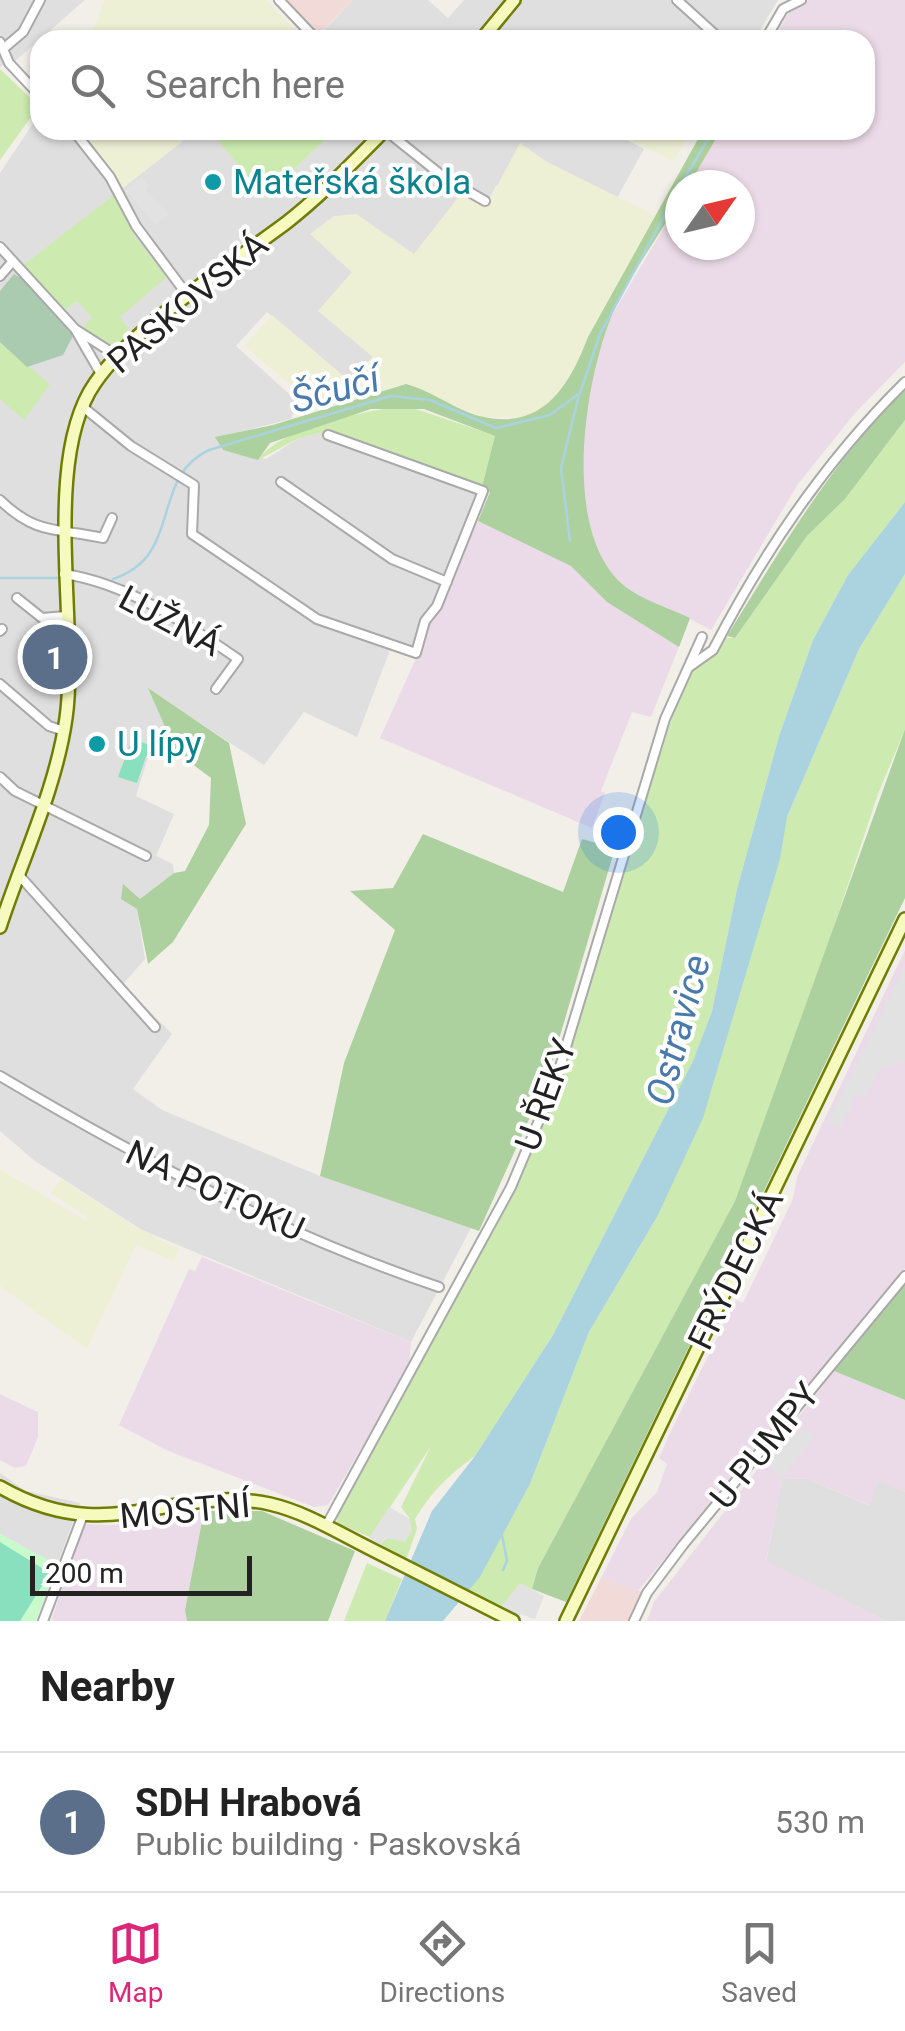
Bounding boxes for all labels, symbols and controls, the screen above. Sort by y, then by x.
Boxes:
search box [30,30,875,140]
icon: search [65,58,120,113]
text: Search here [145,63,345,107]
place label: Mateřská škola [233,162,471,203]
north arrow [665,170,755,260]
marker: Mateřská škola [202,171,224,193]
street label: PASKOVSKÁ [100,224,277,382]
water label: Ščučí [286,354,389,422]
street label: LUŽNÁ [112,577,228,665]
pin: 1 [22,620,88,694]
place label: U lípy [117,724,202,765]
marker: U lípy [86,733,108,755]
your location [593,807,644,858]
water label: Ostravice [637,950,719,1110]
street label: U ŘEKY [507,1034,585,1156]
street label: NA POTOKU [119,1132,311,1250]
street label: FRÝDECKÁ [680,1184,792,1356]
street label: U PUMPY [702,1375,828,1517]
street label: MOSTNÍ [118,1485,253,1537]
scale bar [30,1551,252,1596]
text: 200 m [45,1557,124,1590]
text: Nearby [40,1662,175,1711]
text: SDH Hrabová [135,1781,362,1825]
text: 1 [63,1803,82,1841]
text: 530 m [775,1803,865,1841]
text: Public building · Paskovská [135,1825,522,1863]
tab: Map [108,1916,163,2009]
tab: Directions [379,1916,505,2009]
tab: Saved [721,1916,797,2009]

